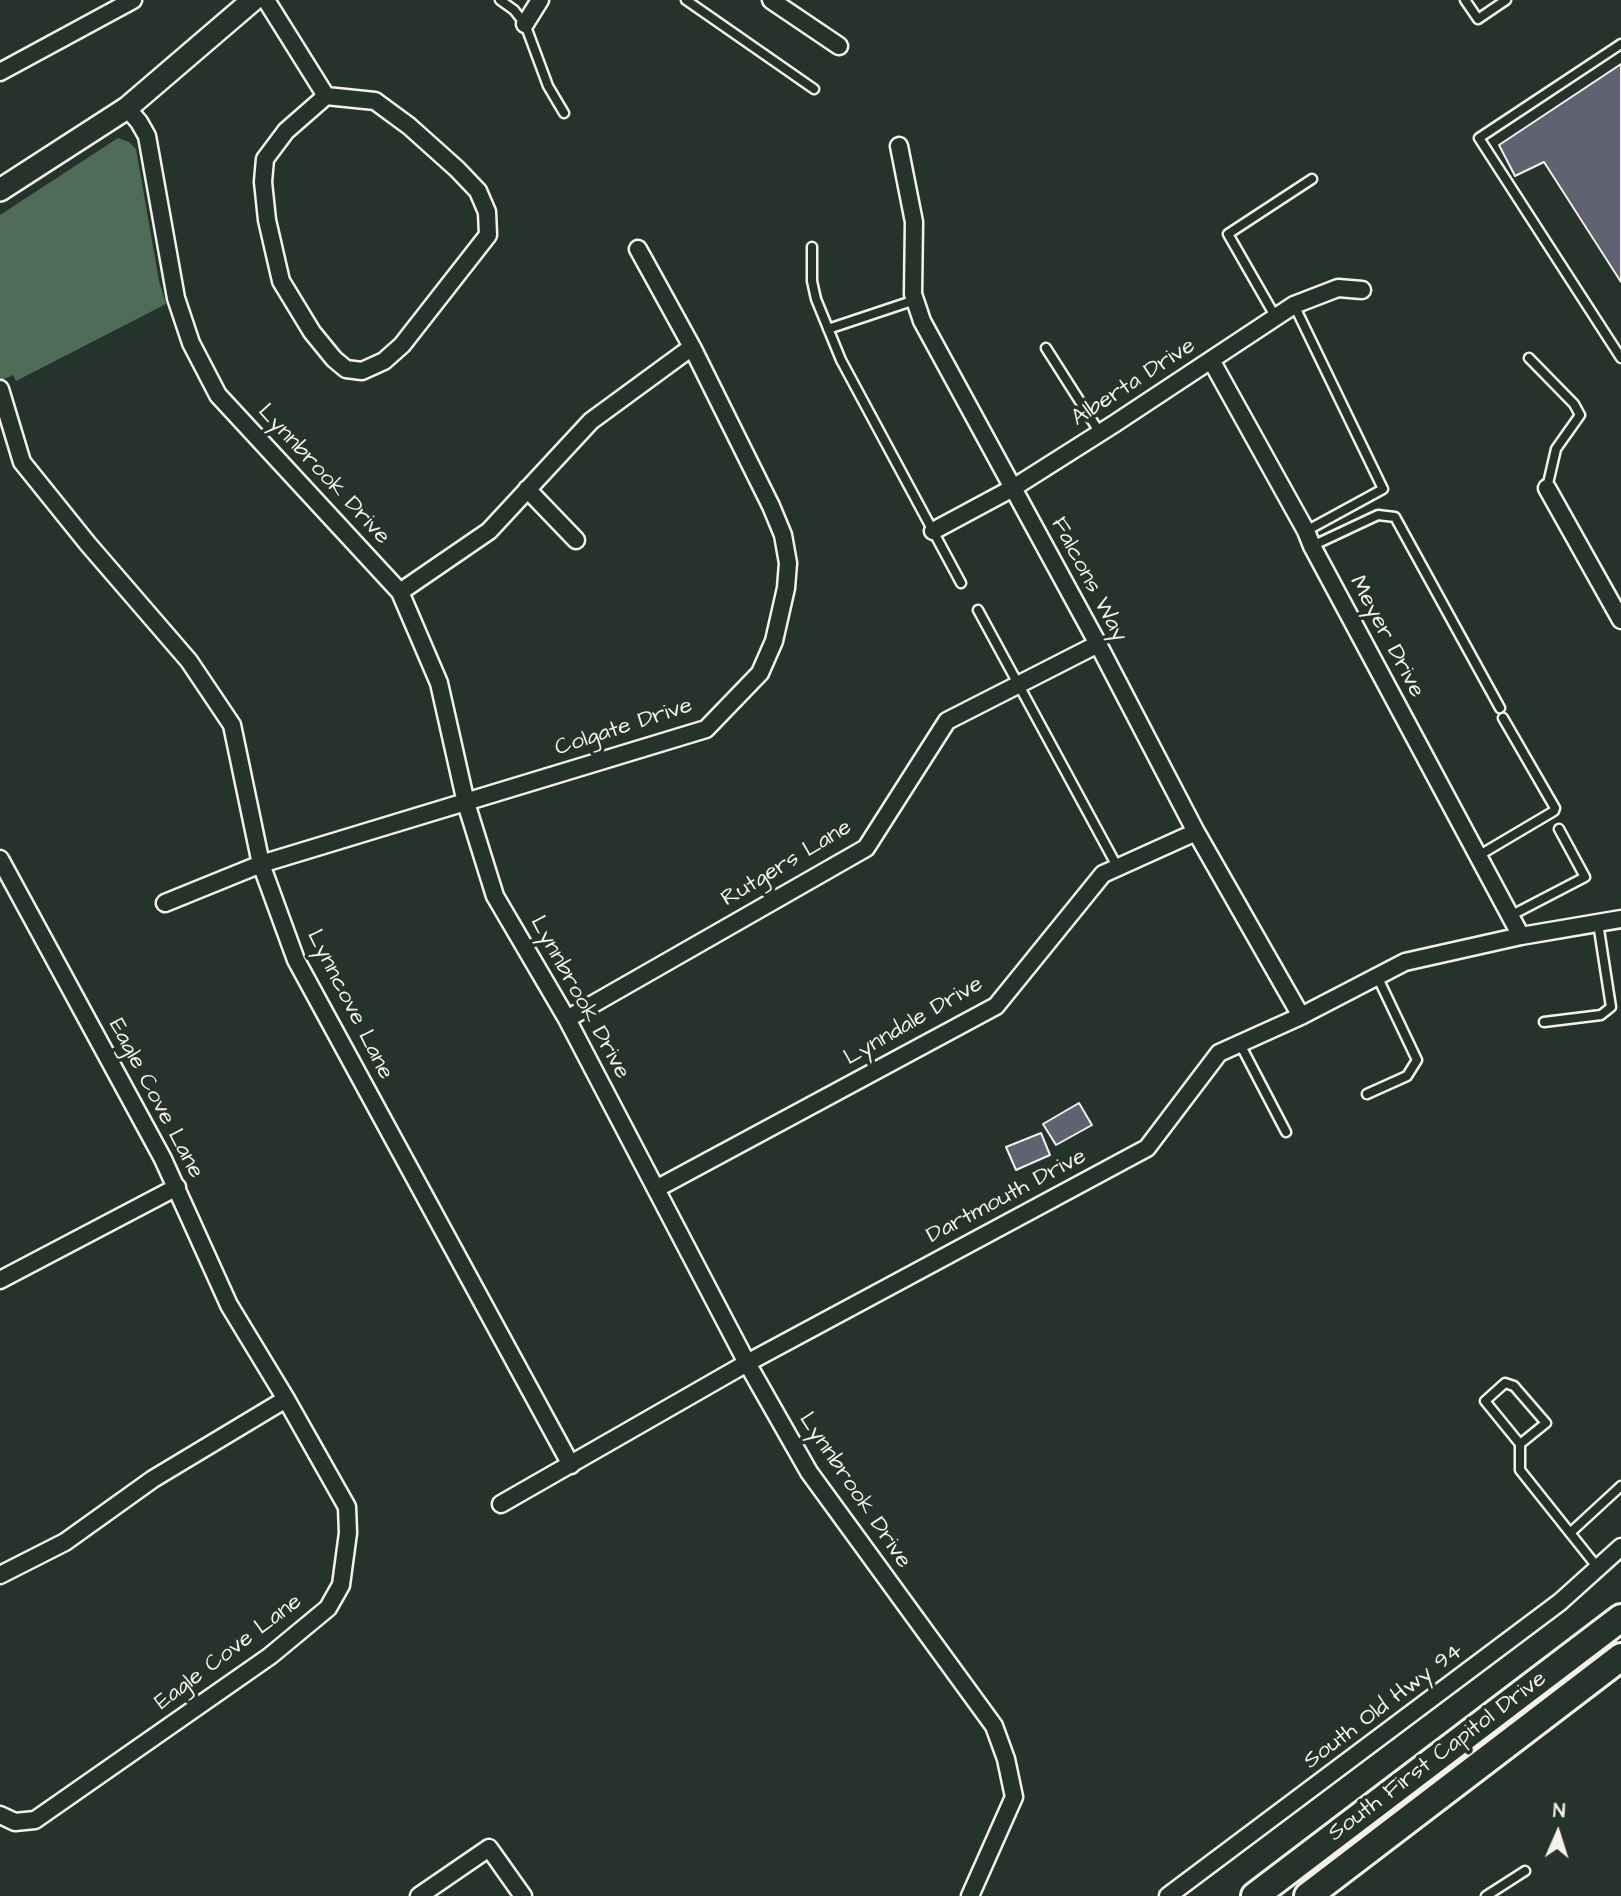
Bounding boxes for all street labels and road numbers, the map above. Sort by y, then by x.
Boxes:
street label: Alberta Drive [1067,333,1201,433]
street label: Lynnbrook Drive [251,399,395,551]
street label: Falcons Way [1044,513,1132,647]
street label: Meyer Drive [1342,571,1430,703]
street label: Colgate Drive [552,693,696,763]
street label: Rutgers Lane [717,814,857,914]
street label: Lynnbrook Drive [523,912,635,1084]
street label: Lynncove Lane [299,926,399,1084]
street label: Lynndale Drive [840,971,988,1073]
street label: Eagle Cove Lane [101,1014,209,1184]
street label: Dartmouth Drive [923,1143,1091,1251]
street label: Lynnbrook Drive [792,1408,916,1574]
street label: Eagle Cove Lane [150,1589,308,1717]
street label: South Old Hwy 94 [1299,1638,1469,1776]
street label: South First Capitol Drive [1323,1666,1553,1848]

